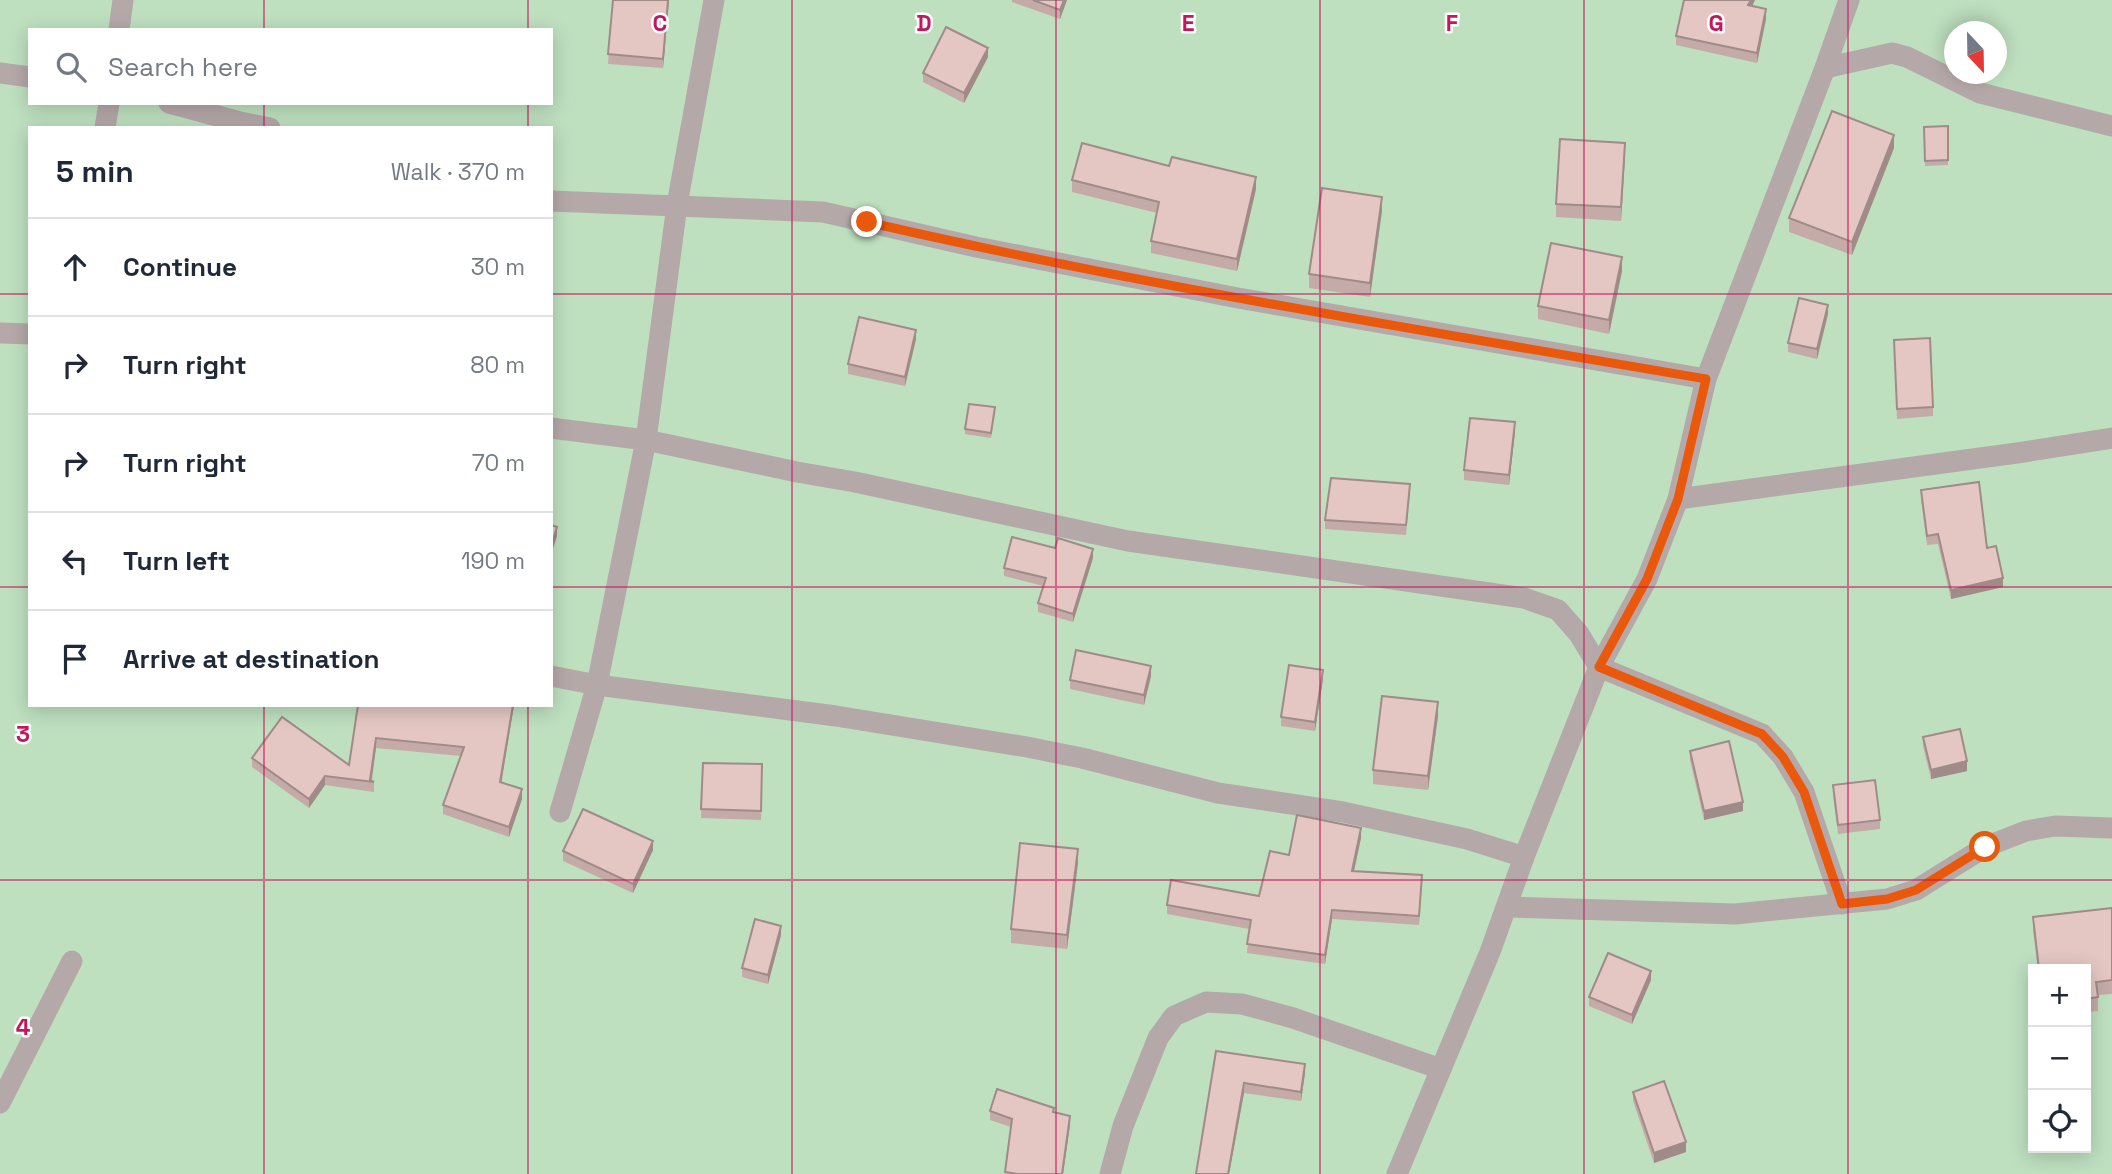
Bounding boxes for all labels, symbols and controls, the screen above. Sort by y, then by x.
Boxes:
text: C [653,8,667,38]
text: D [916,8,932,38]
text: E [1182,8,1194,38]
text: F [1446,8,1458,38]
text: G [1708,8,1724,38]
north arrow [1944,21,2007,84]
search box [28,28,553,105]
icon: search [52,48,90,86]
text: Search here [108,50,258,84]
text: 5 min [56,152,134,191]
text: Walk · 370 m [391,157,525,187]
route end [851,206,882,237]
icon: ahead [56,248,94,286]
text: Continue [123,250,237,284]
text: 30 m [471,252,525,282]
icon: right [56,346,94,384]
text: Turn right [123,348,247,382]
text: 80 m [470,350,525,380]
icon: right [56,444,94,482]
text: Turn right [123,446,247,480]
text: 70 m [472,448,525,478]
icon: left [56,542,94,580]
text: Turn left [123,544,230,578]
text: 190 m [461,546,525,576]
icon: arrive [56,640,94,678]
text: Arrive at destination [123,642,380,676]
text: 3 [16,719,30,749]
route start [1969,831,2000,862]
map controls [2028,964,2091,1153]
button: + [2028,964,2091,1027]
text: 4 [16,1012,31,1042]
button: − [2028,1027,2091,1090]
button: locate [2028,1090,2091,1153]

